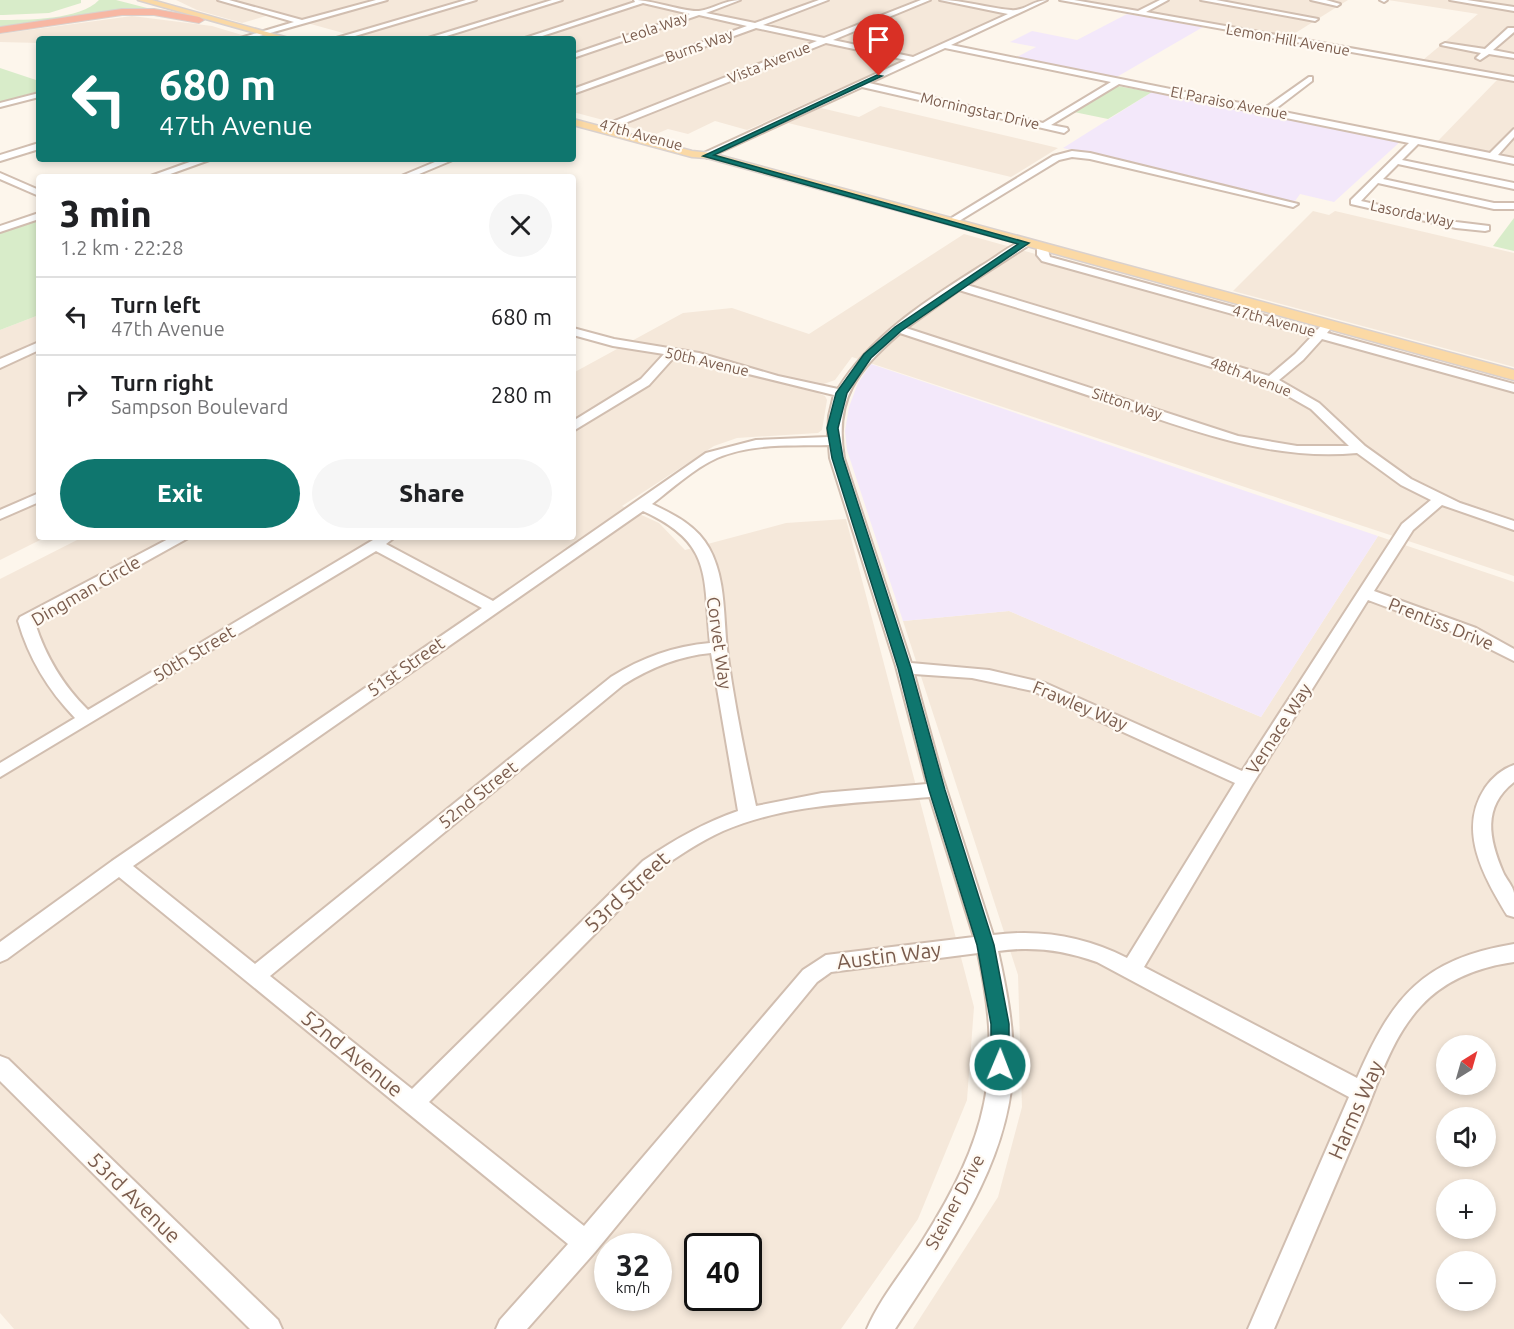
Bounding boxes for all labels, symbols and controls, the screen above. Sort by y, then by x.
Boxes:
street label: Leola Way [620,8,690,47]
pin [853,14,904,76]
street label: Lemon Hill Avenue [1225,20,1351,59]
icon: arrive [862,23,895,56]
street label: Burns Way [663,25,735,66]
street label: Vista Avenue [725,38,813,87]
icon: left [60,60,138,138]
text: 680 m [159,61,276,108]
street label: El Paraiso Avenue [1169,83,1289,122]
street label: Morningstar Drive [919,89,1041,132]
text: 47th Avenue [159,110,313,140]
street label: 47th Avenue [598,115,685,154]
text: 3 min [60,193,152,234]
button: close [489,194,552,257]
street label: Lasorda Way [1369,196,1455,231]
text: 1.2 km · 22:28 [60,236,184,259]
text: Turn left [111,292,201,317]
icon: left [60,300,93,333]
street label: 47th Avenue [1231,301,1318,340]
text: 680 m [491,304,552,329]
text: 47th Avenue [111,317,225,340]
street label: 50th Avenue [664,344,751,379]
street label: 48th Avenue [1208,353,1294,400]
text: Turn right [111,370,213,395]
icon: right [60,378,93,411]
text: 280 m [491,382,552,407]
street label: Sitton Way [1090,384,1164,423]
text: Sampson Boulevard [111,395,289,418]
button: Exit [60,459,300,528]
button: Share [312,459,552,528]
street label: Dingman Circle [28,551,143,629]
street label: Prentiss Drive [1386,593,1497,653]
street label: Corvet Way [704,595,736,691]
street label: 50th Street [149,621,238,685]
street label: 51st Street [363,632,448,700]
street label: Frawley Way [1030,676,1131,734]
street label: Vernace Way [1242,679,1315,777]
street label: 52nd Street [434,756,521,832]
street label: 53rd Street [579,846,674,937]
street label: Austin Way [835,937,942,973]
street label: 52nd Avenue [297,1005,408,1101]
position arrow [968,1033,1032,1097]
north arrow [1436,1035,1496,1095]
map controls [1436,1035,1496,1311]
street label: Harms Way [1323,1057,1387,1163]
button: sound [1436,1107,1496,1167]
street label: 53rd Avenue [83,1147,186,1247]
street label: Steiner Drive [921,1151,987,1252]
button: + [1436,1179,1496,1239]
speed limit sign: 40 [684,1233,762,1311]
text: 32 [616,1248,650,1282]
button: − [1436,1251,1496,1311]
text: km/h [616,1279,650,1296]

